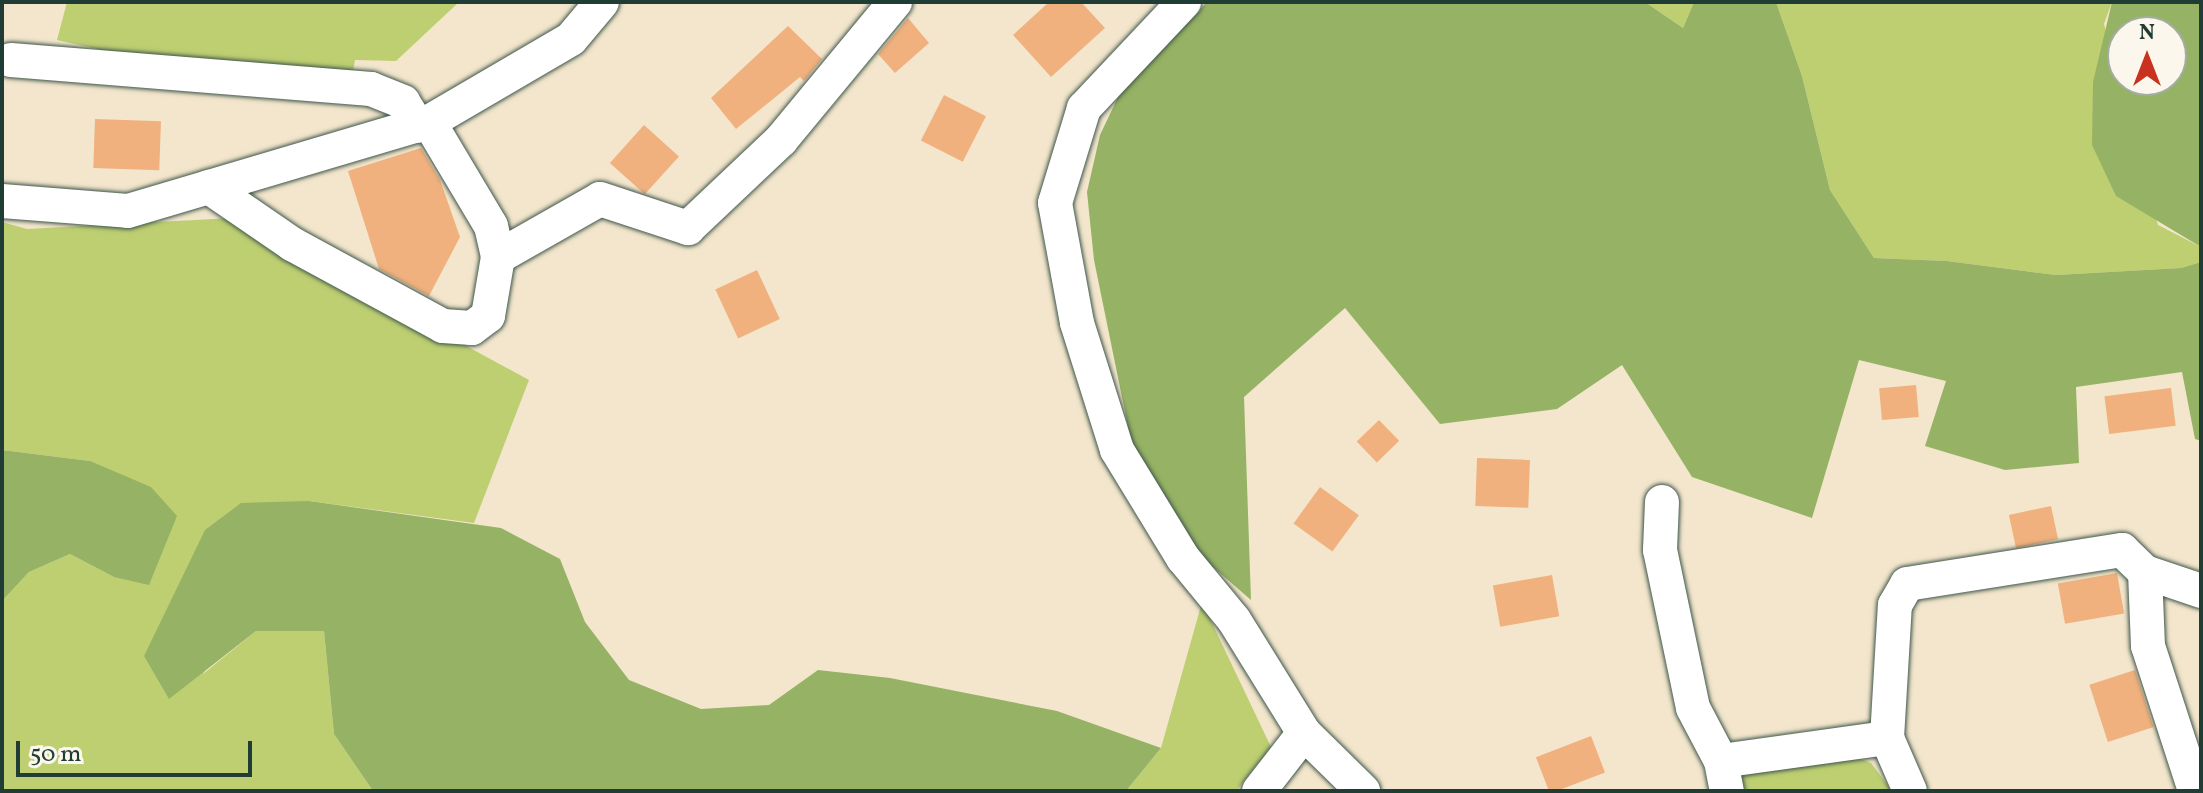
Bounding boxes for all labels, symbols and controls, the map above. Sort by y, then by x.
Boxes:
north arrow [2107,16,2187,96]
text: N [2139,18,2155,49]
scale bar [20,725,256,775]
text: 50 m [30,738,82,772]

